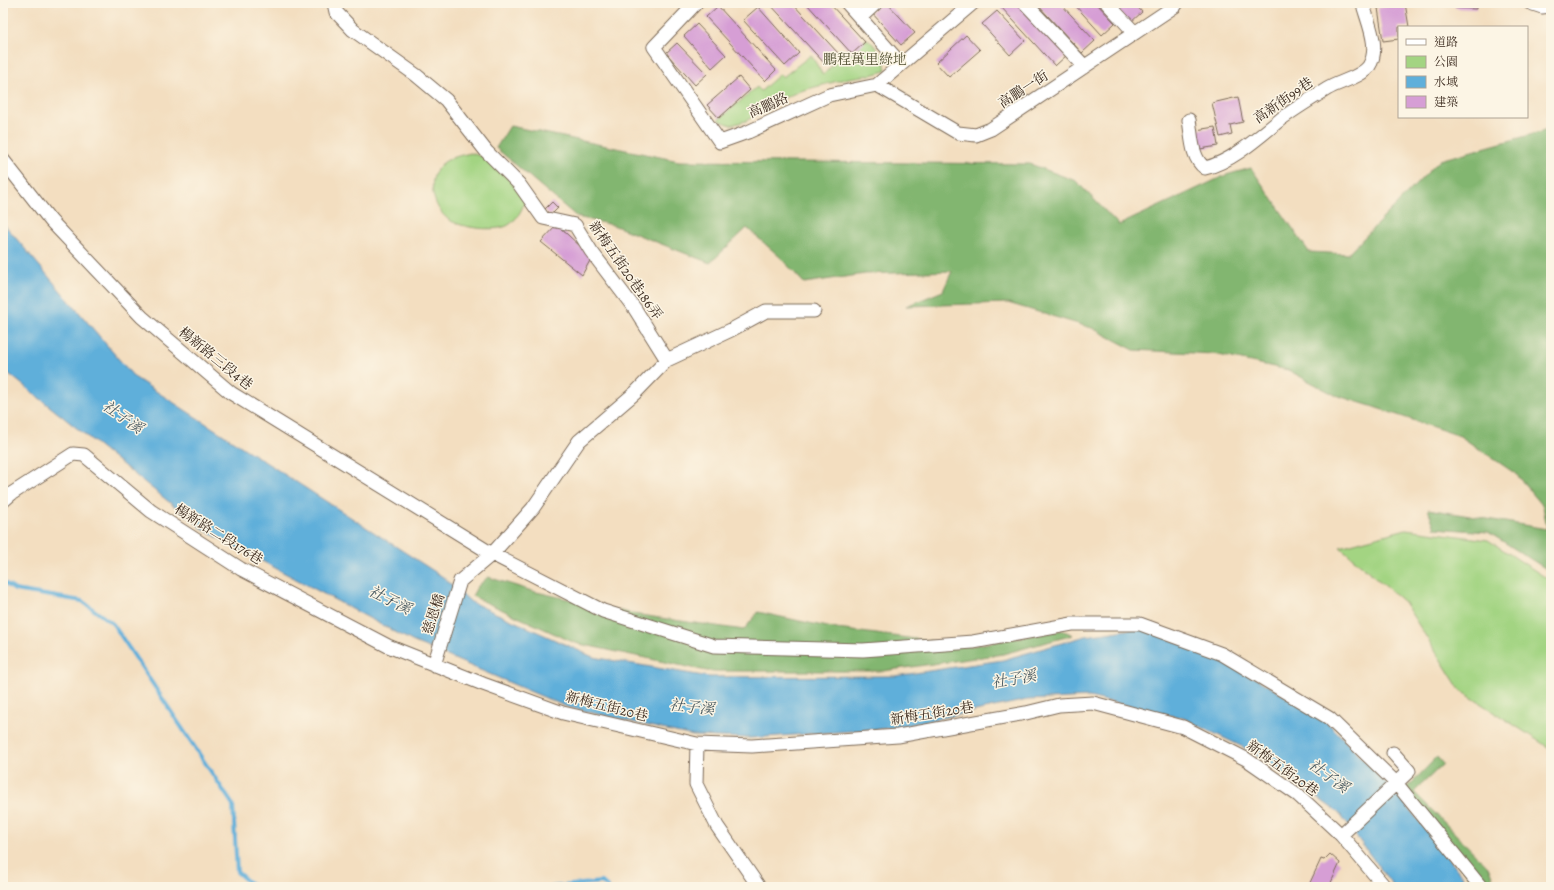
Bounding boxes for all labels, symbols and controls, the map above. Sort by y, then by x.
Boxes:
legend [1398,26,1528,118]
text: 道路 [1434,34,1458,50]
park label: 鵬程萬里綠地 [823,50,907,69]
text: 公園 [1434,54,1458,70]
street label: 高鵬一街 [995,66,1052,113]
street label: 高新街99巷 [1250,73,1317,128]
text: 水域 [1434,74,1458,90]
street label: 高鵬路 [745,88,791,123]
text: 建築 [1434,94,1458,110]
street label: 新梅五街20巷186弄 [584,217,667,323]
street label: 楊新路三段4巷 [175,323,257,394]
water label: 社子溪 [99,396,149,439]
street label: 楊新路二段176巷 [171,500,267,569]
water label: 社子溪 [365,581,416,620]
street label: 慈恩橋 [418,591,449,637]
water label: 社子溪 [990,665,1040,693]
street label: 新梅五街20巷 [564,687,650,726]
water label: 社子溪 [669,695,717,720]
street label: 新梅五街20巷 [889,698,975,729]
street label: 新梅五街20巷 [1243,736,1322,801]
water label: 社子溪 [1305,755,1355,798]

